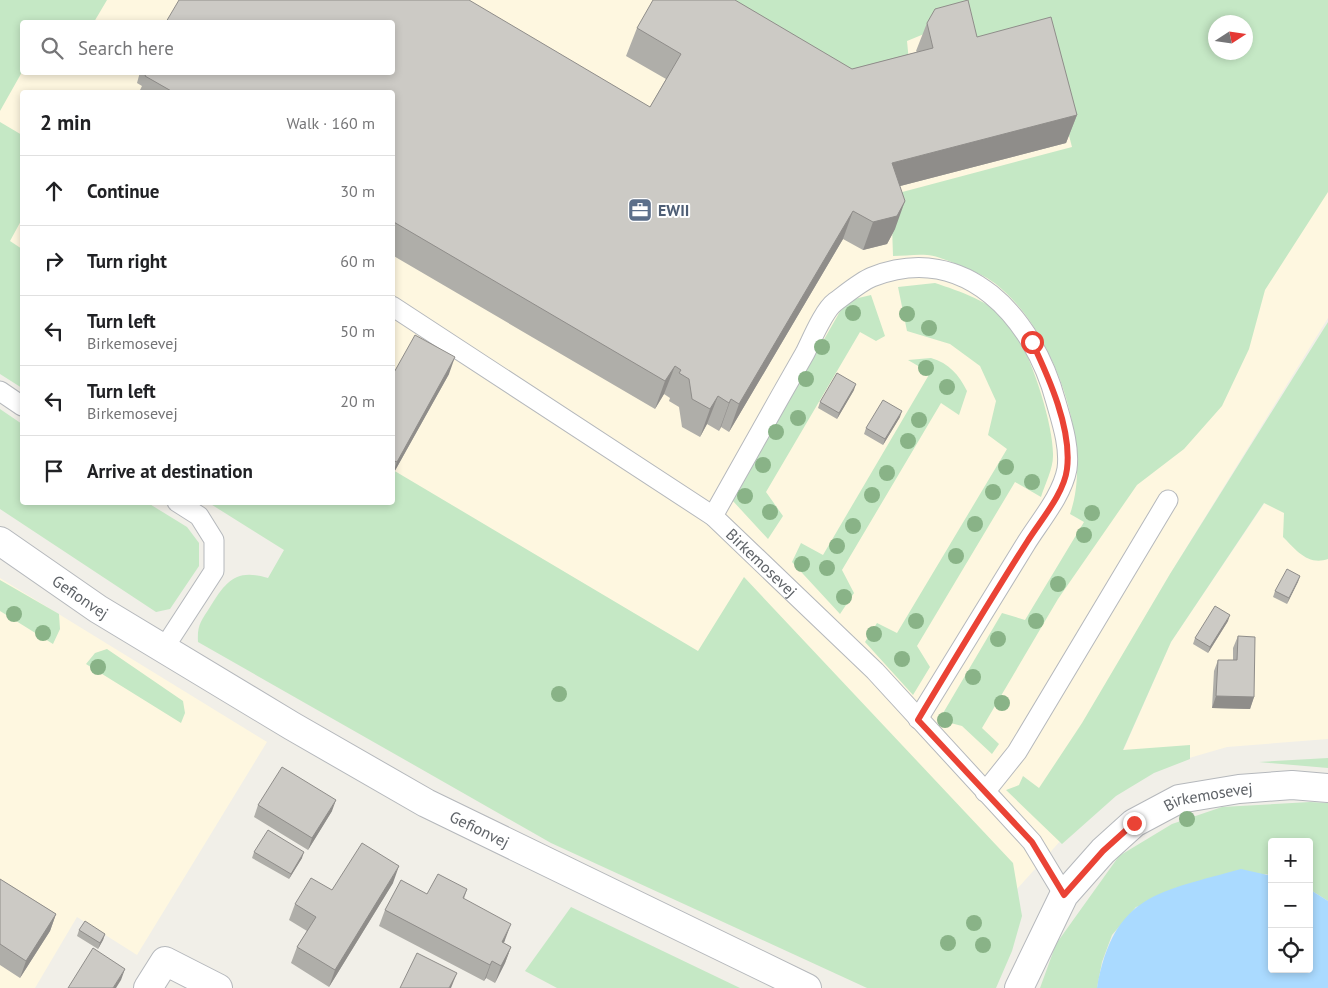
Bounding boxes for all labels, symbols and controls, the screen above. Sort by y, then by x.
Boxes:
north arrow [1208,15,1253,60]
search box [20,20,395,75]
icon: search [38,34,66,62]
text: Search here [78,36,174,60]
text: 2 min [40,109,91,136]
text: Walk · 160 m [286,113,375,133]
icon: ahead [40,177,68,205]
text: Continue [87,179,159,203]
text: 30 m [340,181,375,201]
office icon: EWII [627,197,653,223]
place label: EWII [658,200,689,220]
icon: right [40,247,68,275]
text: Turn right [87,249,167,273]
text: 60 m [340,251,375,271]
text: Turn left [87,309,156,333]
icon: left [40,317,68,345]
text: 50 m [340,321,375,341]
route start [1021,331,1044,354]
text: Birkemosevej [87,333,178,353]
text: Turn left [87,379,156,403]
icon: left [40,387,68,415]
text: 20 m [340,391,375,411]
text: Birkemosevej [87,403,178,423]
icon: arrive [40,457,68,485]
text: Arrive at destination [87,459,253,483]
street label: Birkemosevej [722,524,801,601]
street label: Gefionvej [49,570,112,623]
street label: Birkemosevej [1160,778,1253,815]
street label: Gefionvej [447,806,513,852]
route end [1123,812,1146,835]
map controls [1268,838,1313,973]
button: + [1268,838,1313,883]
button: − [1268,883,1313,928]
button: locate [1268,928,1313,973]

